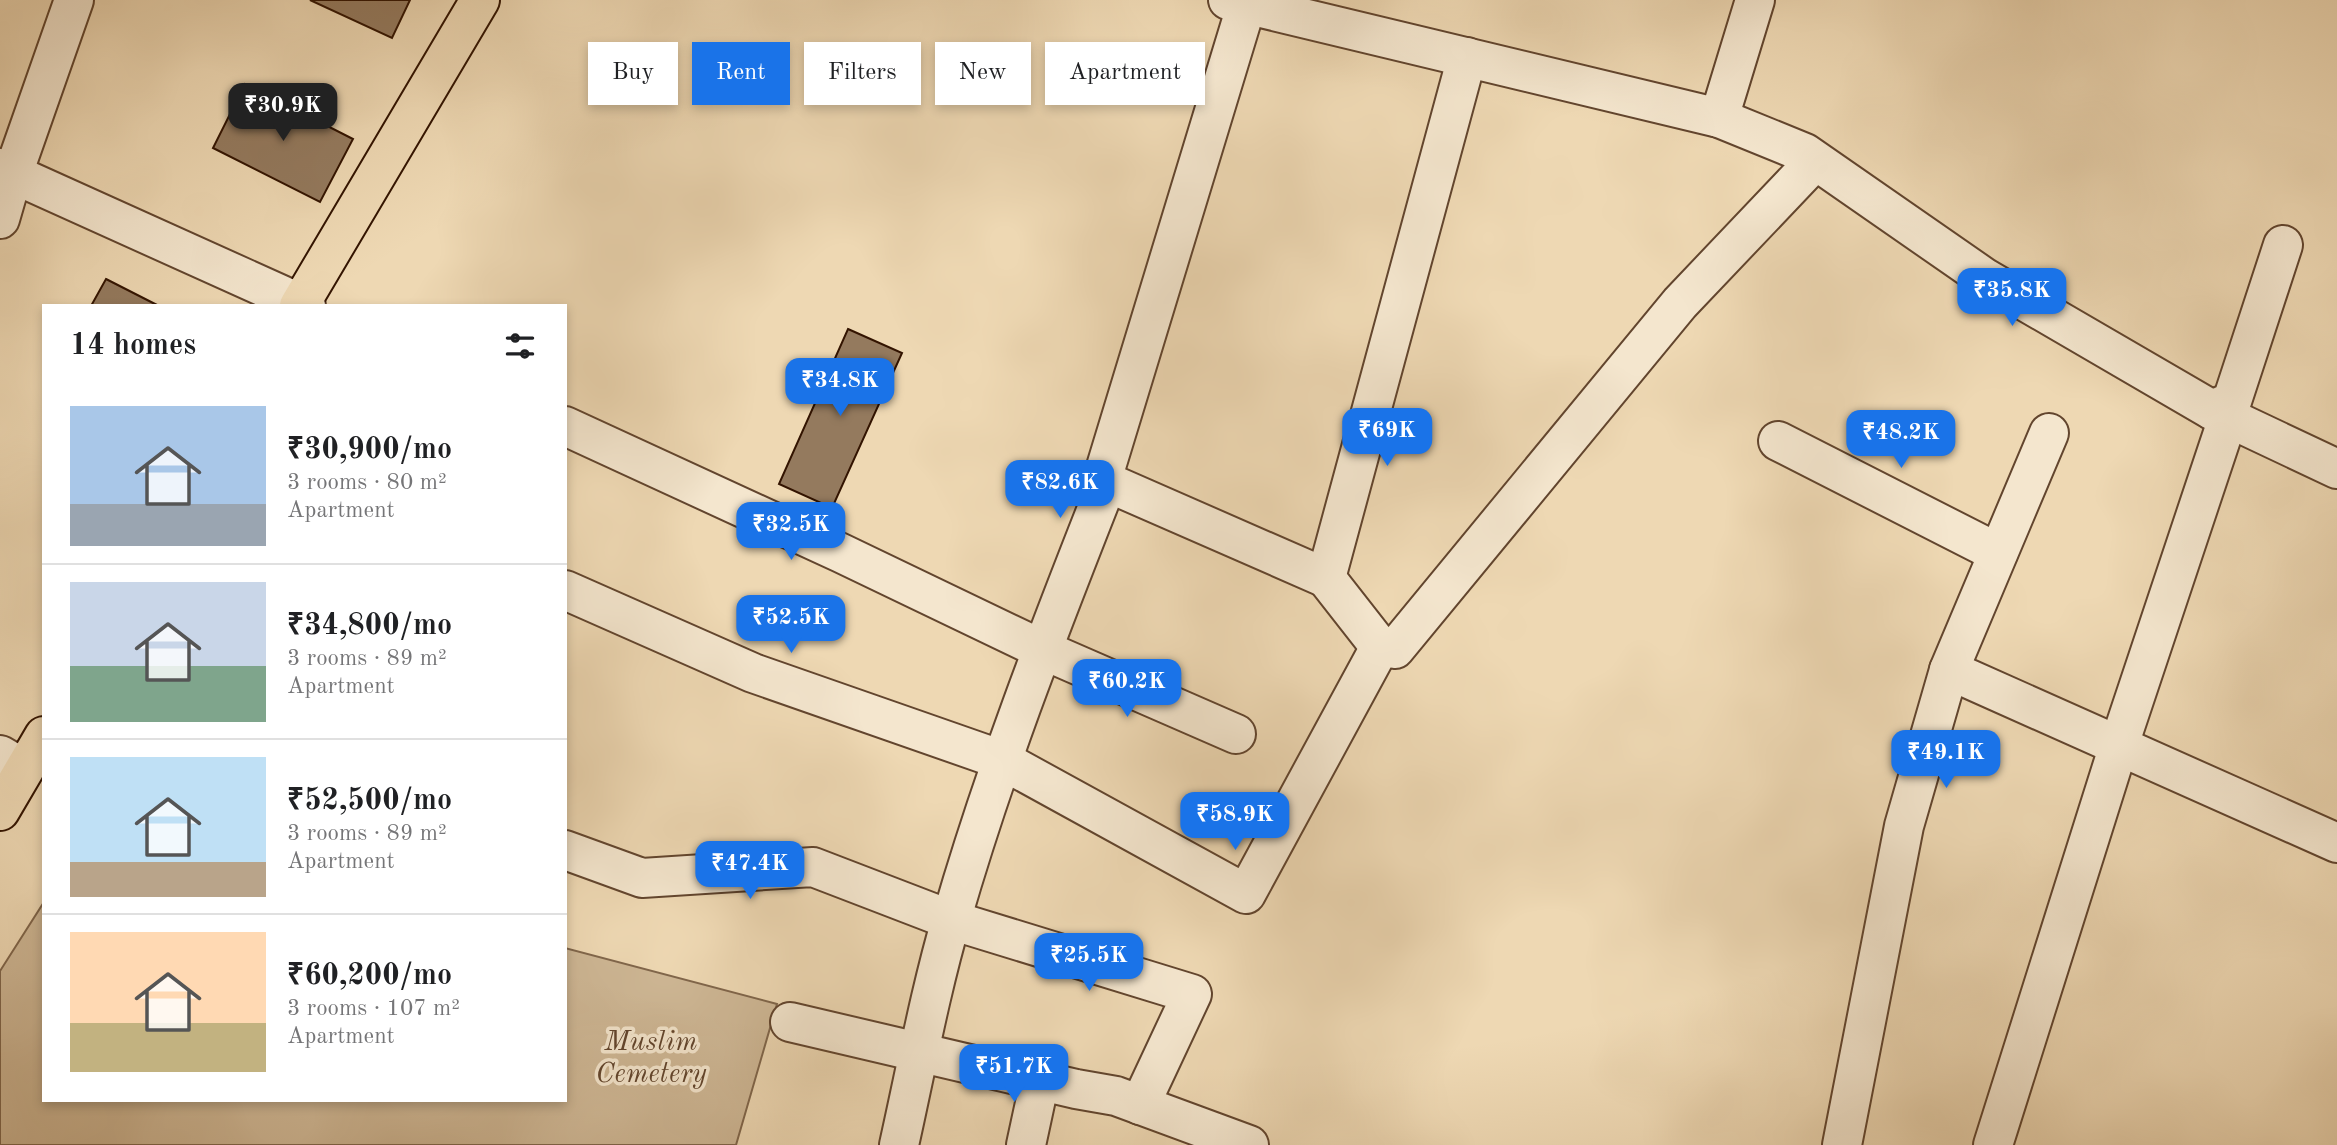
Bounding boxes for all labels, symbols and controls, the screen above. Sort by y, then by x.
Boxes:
chip: Buy [588,42,678,105]
chip: Rent [692,42,790,105]
chip: Filters [804,42,921,105]
chip: New [935,42,1031,105]
chip: Apartment [1045,42,1205,105]
pin: ₹30.9K [226,83,340,143]
text: ₹30.9K [244,94,322,117]
pin: ₹35.8K [1955,268,2069,328]
text: ₹35.8K [1973,279,2051,302]
icon: filters [501,327,539,365]
text: 14 homes [70,331,196,361]
pin: ₹34.8K [783,358,897,418]
text: ₹34.8K [801,369,879,392]
pin: ₹69K [1346,408,1428,468]
pin: ₹48.2K [1844,410,1958,470]
text: ₹69K [1358,419,1416,442]
text: ₹48.2K [1862,421,1940,444]
icon: home [126,434,210,518]
text: ₹30,900/mo [287,435,452,465]
pin: ₹82.6K [1003,461,1117,520]
text: 3 rooms · 80 m² [287,471,447,494]
text: ₹82.6K [1021,471,1099,494]
text: Apartment [287,499,395,522]
pin: ₹32.5K [734,503,848,562]
text: ₹32.5K [752,513,830,536]
pin: ₹52.5K [734,596,848,655]
text: ₹52.5K [752,606,830,629]
icon: home [126,610,210,694]
text: ₹34,800/mo [287,611,452,641]
text: 3 rooms · 89 m² [287,647,447,670]
pin: ₹60.2K [1070,660,1184,719]
text: ₹60.2K [1088,670,1166,693]
text: Apartment [287,675,395,698]
pin: ₹49.1K [1889,730,2003,790]
text: ₹49.1K [1907,741,1985,764]
icon: home [126,785,210,869]
text: ₹52,500/mo [287,786,452,816]
pin: ₹58.9K [1178,792,1292,852]
text: ₹58.9K [1196,803,1274,826]
text: 3 rooms · 89 m² [287,822,447,845]
pin: ₹47.4K [693,842,807,901]
text: Apartment [287,850,395,873]
text: ₹47.4K [711,852,789,875]
pin: ₹25.5K [1032,934,1146,993]
text: ₹25.5K [1050,944,1128,967]
icon: home [126,960,210,1044]
text: ₹60,200/mo [287,961,452,991]
text: 3 rooms · 107 m² [287,997,460,1020]
text: Apartment [287,1025,395,1048]
park label: Muslim Cemetery [595,1029,707,1089]
pin: ₹51.7K [957,1044,1071,1104]
text: ₹51.7K [975,1055,1053,1078]

